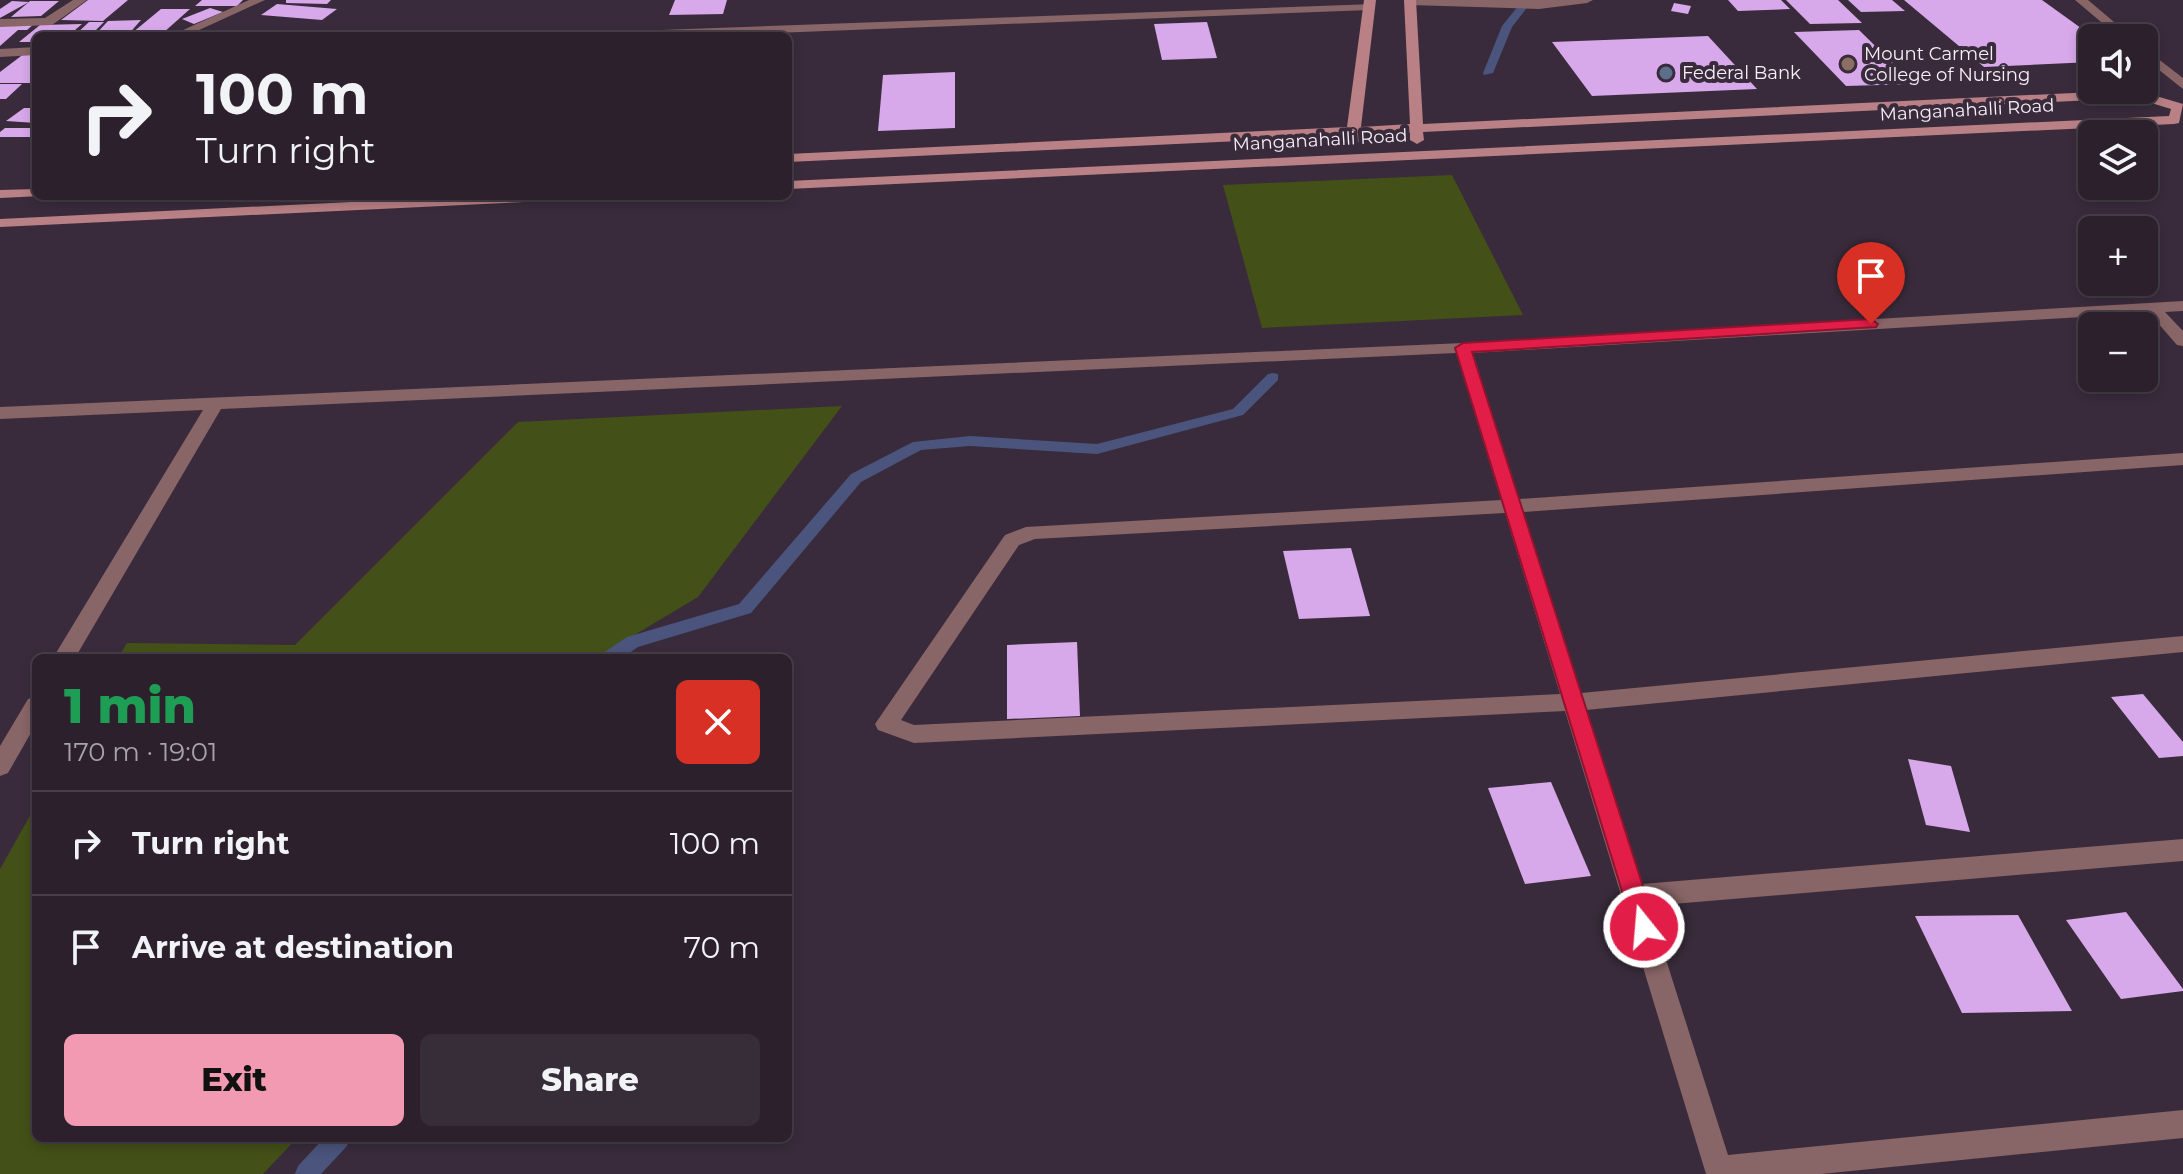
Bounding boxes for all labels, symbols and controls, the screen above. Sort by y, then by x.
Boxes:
map controls [2078,24,2158,392]
button: sound [2078,24,2158,104]
place label: Mount Carmel College of Nursing [1864,43,2030,86]
marker: Mount Carmel College of Nursing [1839,55,1857,73]
text: 100 m [196,60,369,128]
place label: Federal Bank [1682,62,1801,84]
icon: right [64,64,168,168]
marker: Federal Bank [1657,64,1675,82]
street label: Manganahalli Road [1879,94,2055,126]
button: layers [2078,120,2158,200]
street label: Manganahalli Road [1232,124,1408,156]
text: Turn right [196,128,376,172]
button: + [2078,216,2158,296]
pin [1837,242,1905,324]
icon: arrive [1849,254,1893,298]
button: − [2078,312,2158,392]
text: 1 min [64,677,196,735]
button: close [676,680,760,764]
text: 170 m · 19:01 [64,736,217,768]
icon: right [64,821,108,865]
text: Turn right [132,825,289,862]
text: 100 m [670,825,760,862]
position arrow [1602,885,1686,969]
icon: arrive [64,925,108,969]
text: Arrive at destination [132,929,454,966]
text: 70 m [683,929,760,966]
button: Exit [64,1034,404,1126]
button: Share [420,1034,760,1126]

